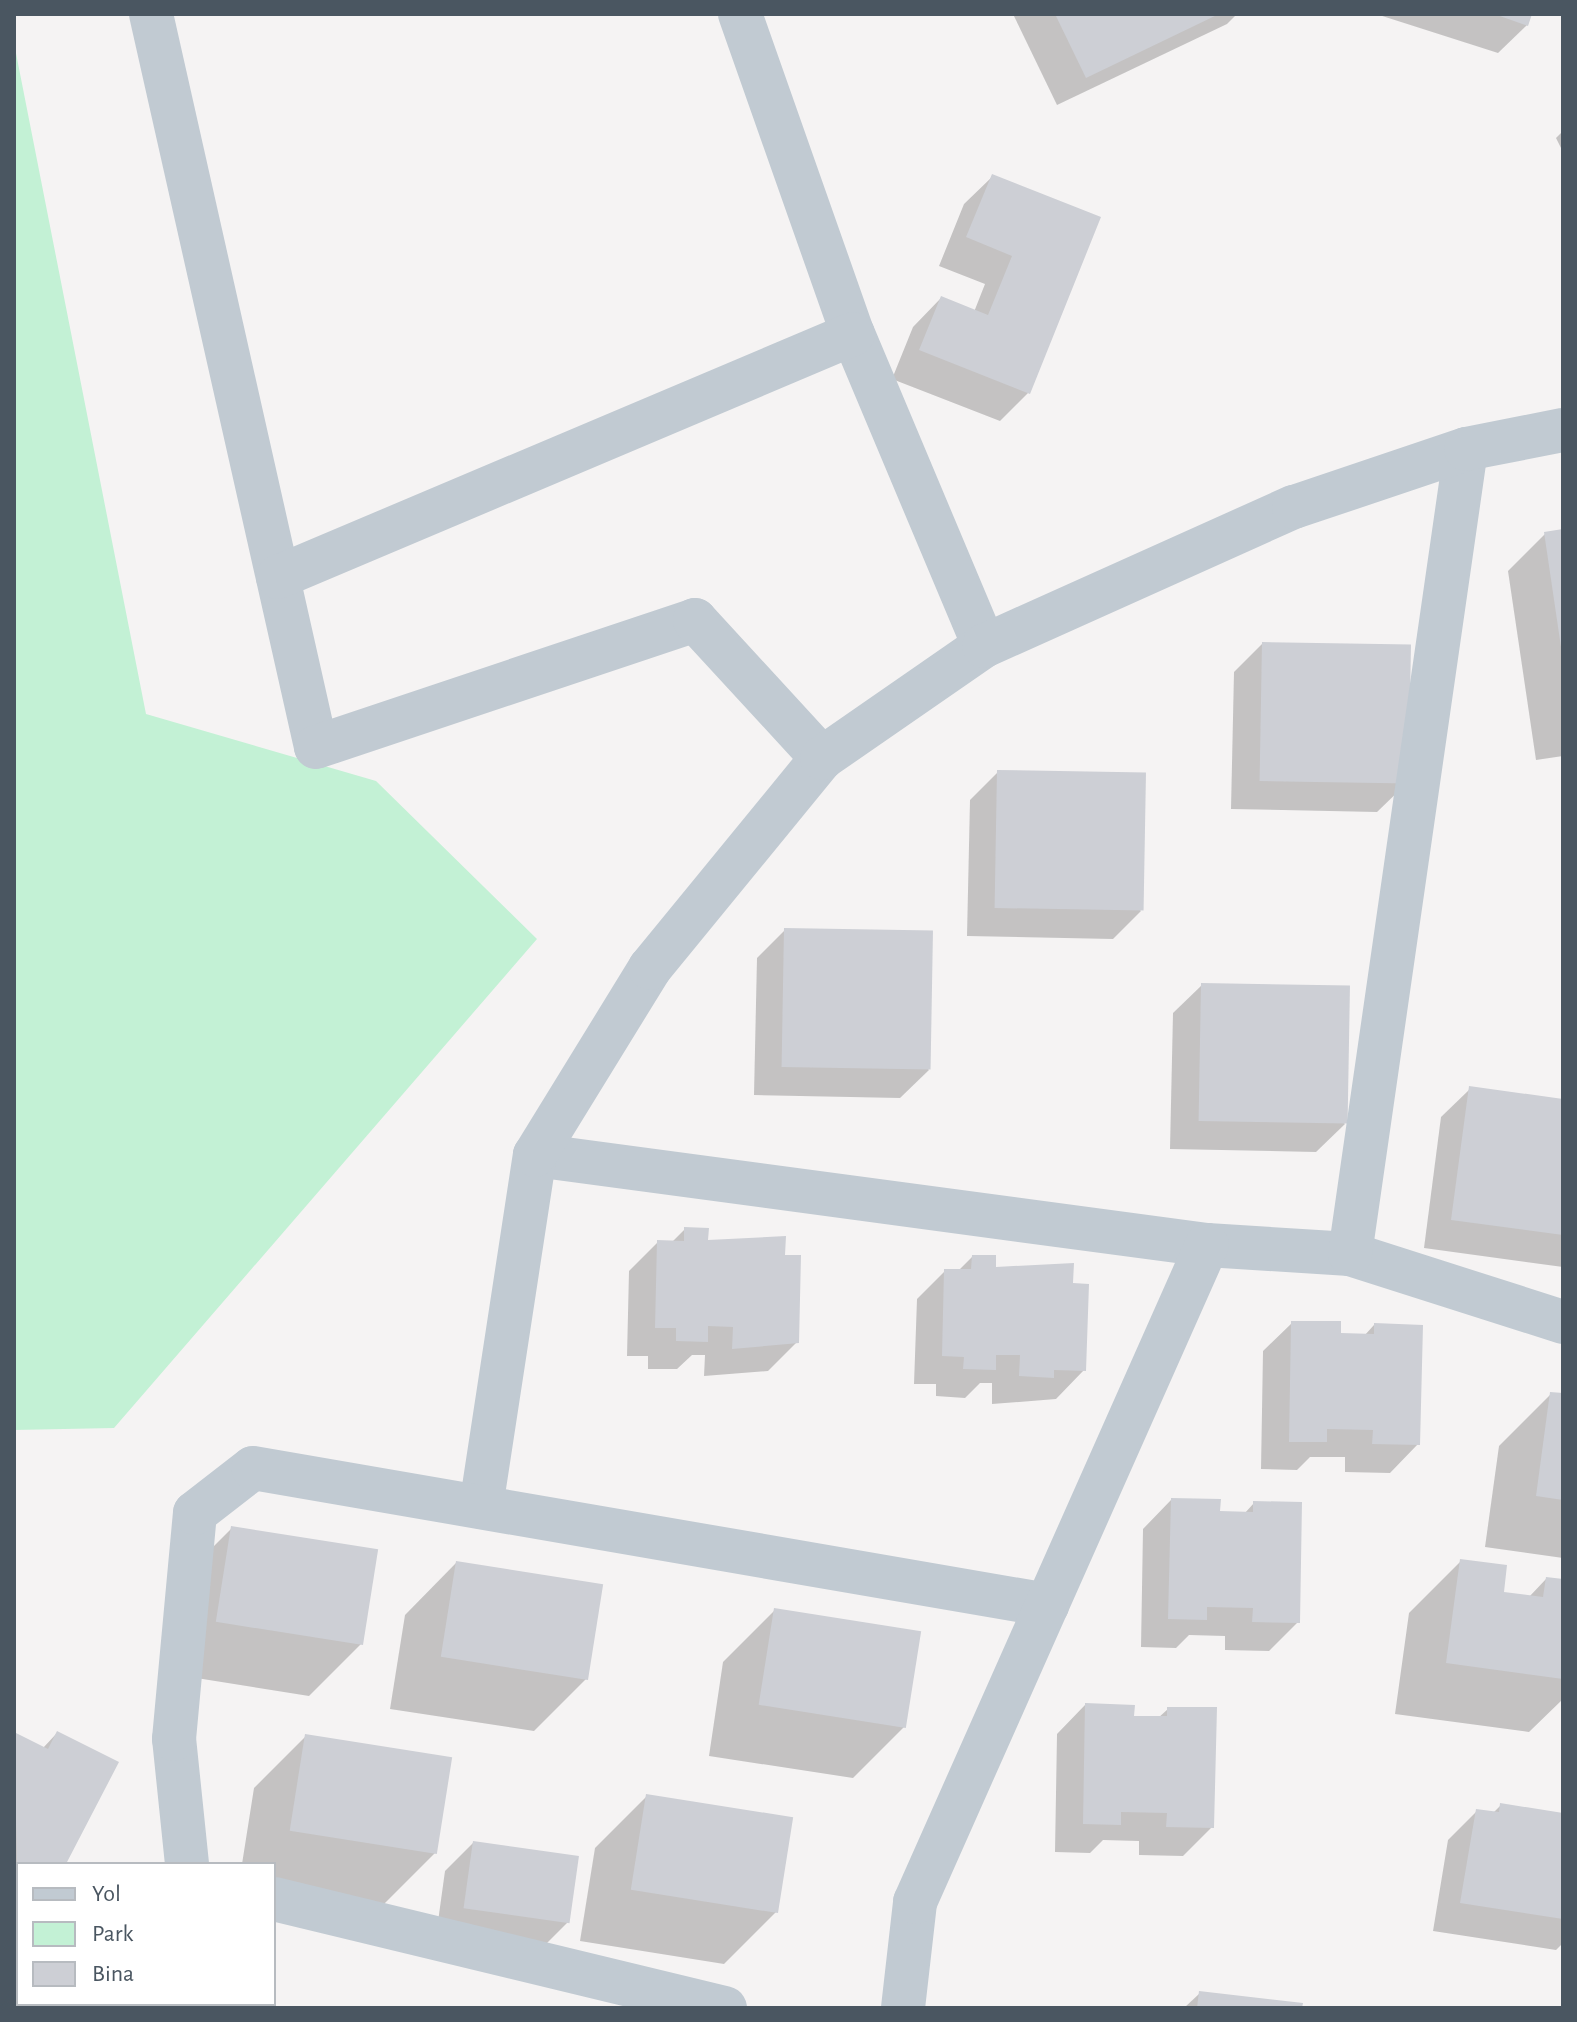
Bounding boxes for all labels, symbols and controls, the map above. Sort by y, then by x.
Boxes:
legend [16,1862,276,2006]
text: Yol [92,1882,121,1906]
text: Park [92,1922,133,1946]
text: Bina [92,1962,134,1986]

